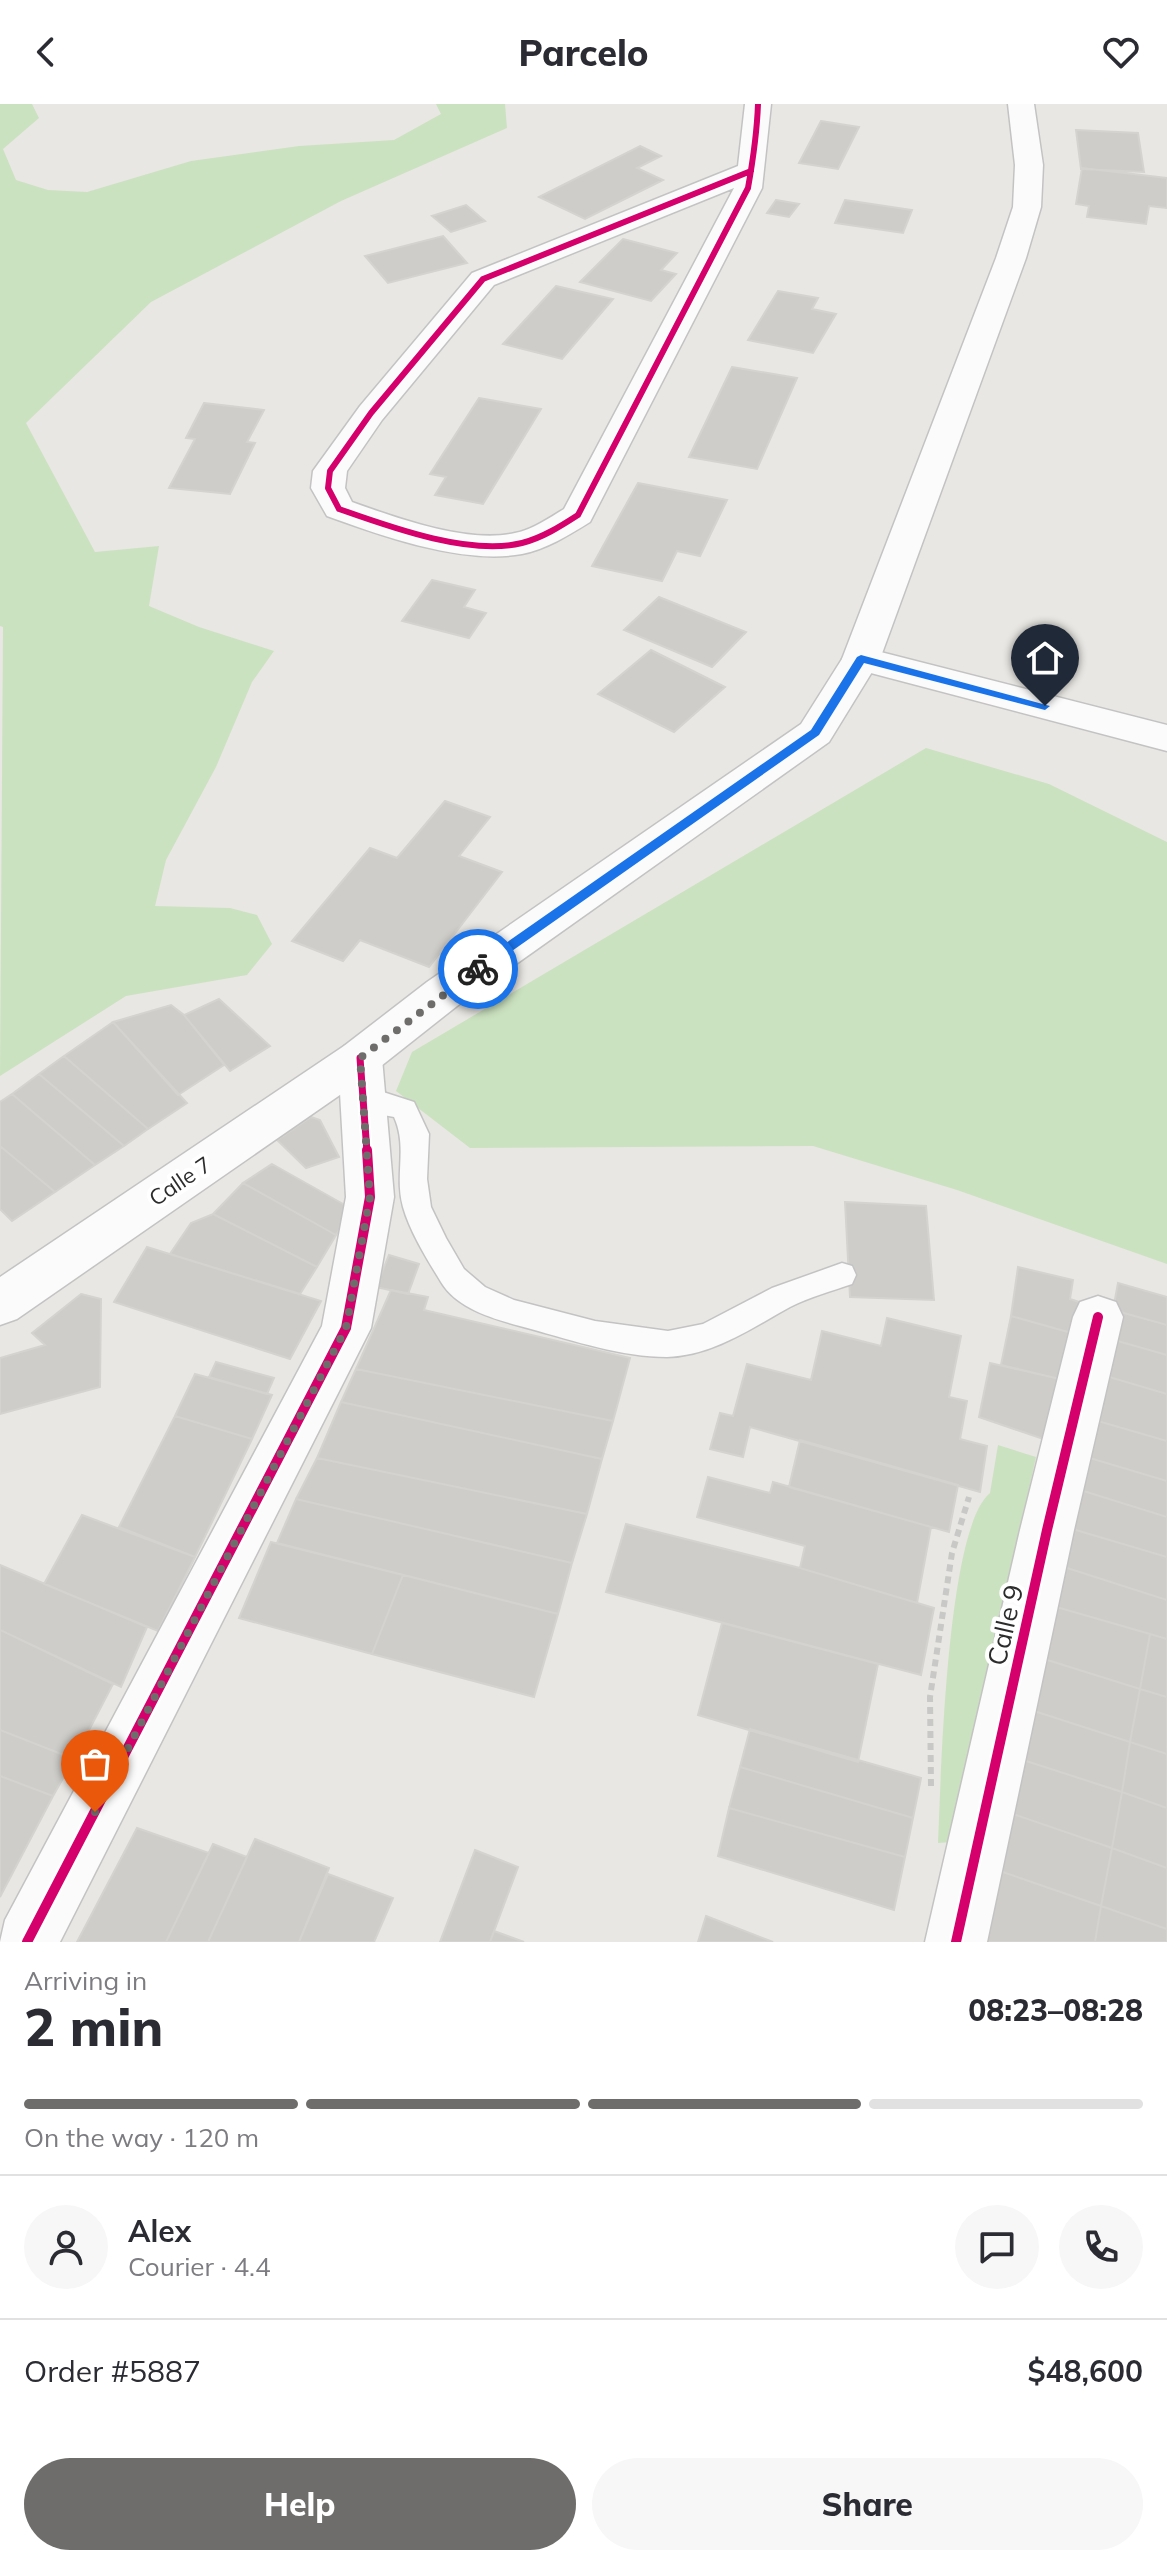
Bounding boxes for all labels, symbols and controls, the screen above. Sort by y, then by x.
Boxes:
icon: back [24,30,68,74]
text: Parcelo [518,30,649,75]
icon: heart [1099,30,1143,74]
pin [1011,624,1079,706]
icon: home [1023,636,1067,680]
courier [438,929,518,1009]
icon: bike [456,947,500,991]
street label: Calle 7 [143,1150,217,1212]
street label: Calle 9 [980,1581,1030,1669]
pin [61,1730,129,1812]
icon: bag [73,1742,117,1786]
text: Arriving in [24,1964,147,1997]
text: 08:23–08:28 [968,1991,1143,2029]
text: 2 min [24,1994,163,2059]
text: On the way · 120 m [24,2121,259,2154]
button: person [24,2205,108,2289]
button: chat [955,2205,1039,2289]
button: phone [1059,2205,1143,2289]
text: Alex [128,2212,191,2250]
text: Courier · 4.4 [128,2250,271,2283]
text: Order #5887 [24,2352,201,2390]
text: $48,600 [1028,2352,1143,2390]
button: Help [24,2458,576,2550]
button: Share [592,2458,1143,2550]

